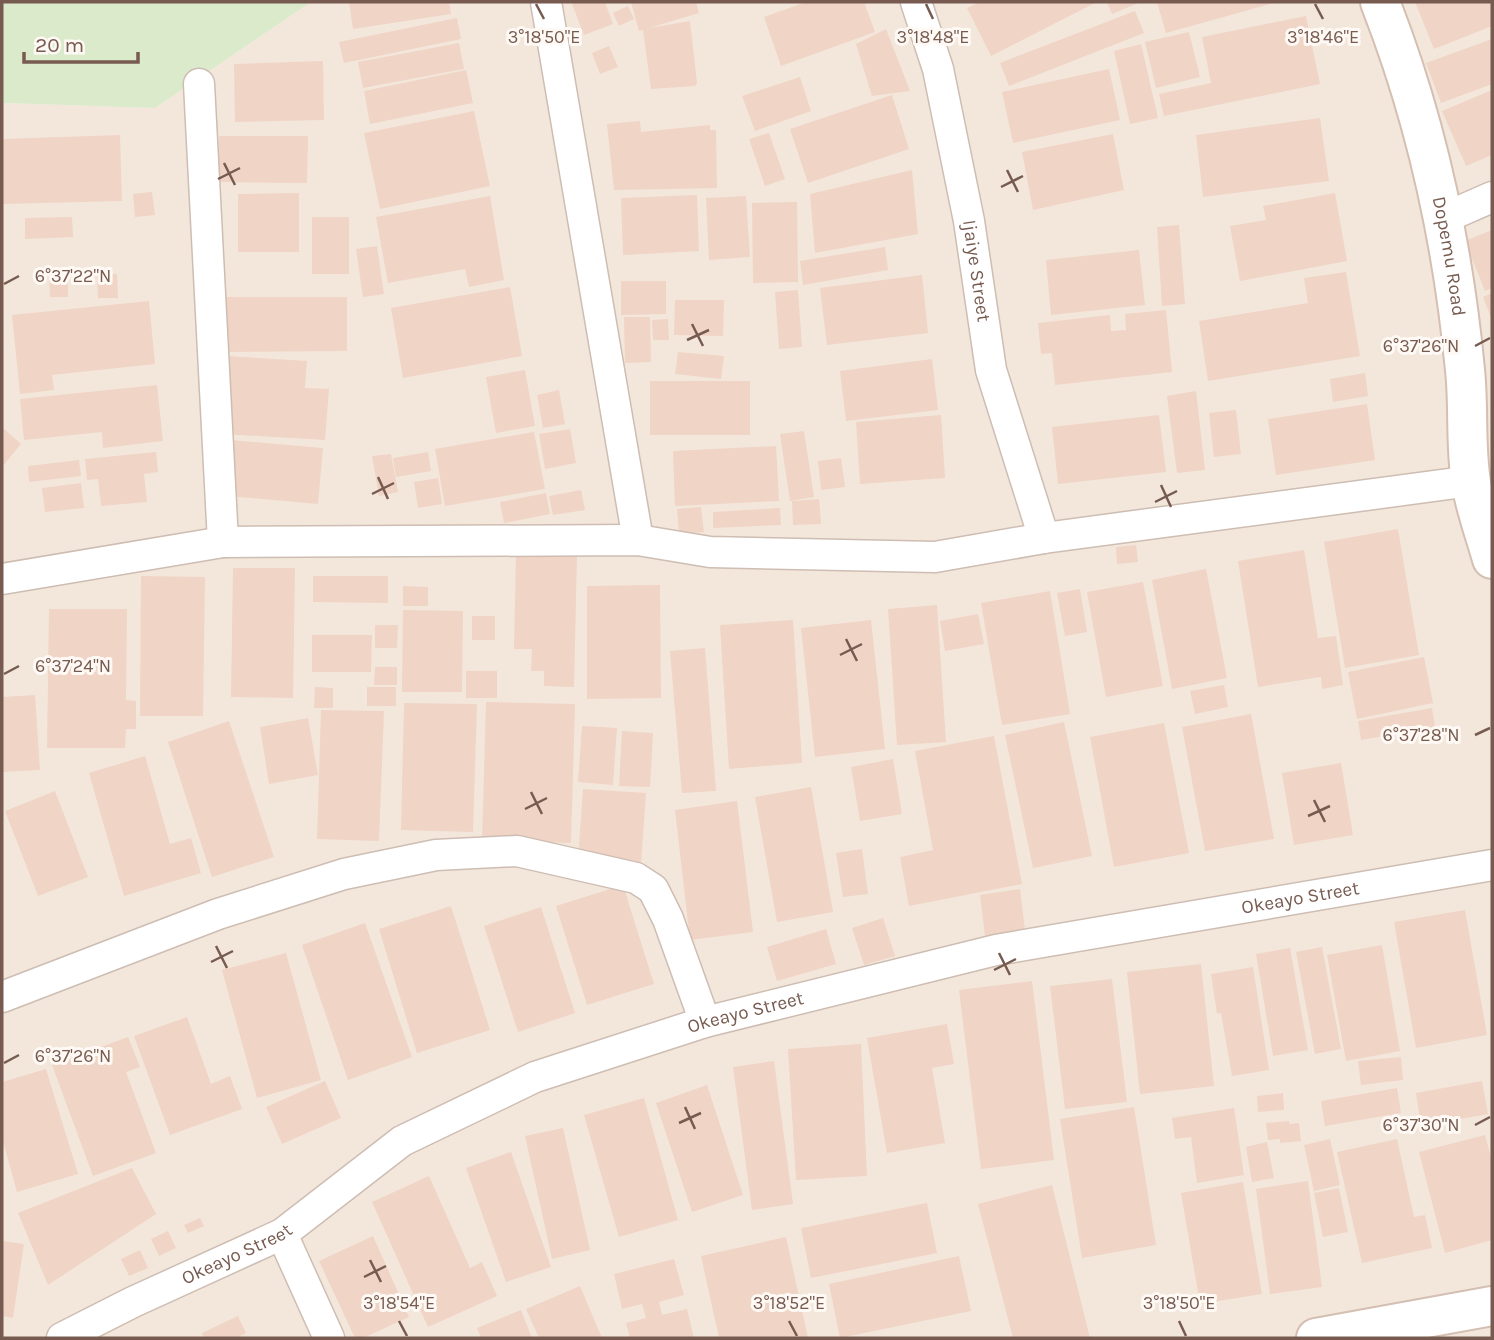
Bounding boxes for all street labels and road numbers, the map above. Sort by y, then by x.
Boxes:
street label: Dopemu Road [1428,194,1470,318]
street label: Ijaiye Street [958,218,995,323]
street label: Okeayo Street [1240,877,1361,919]
street label: Okeayo Street [684,987,806,1038]
street label: Okeayo Street [178,1219,297,1289]

